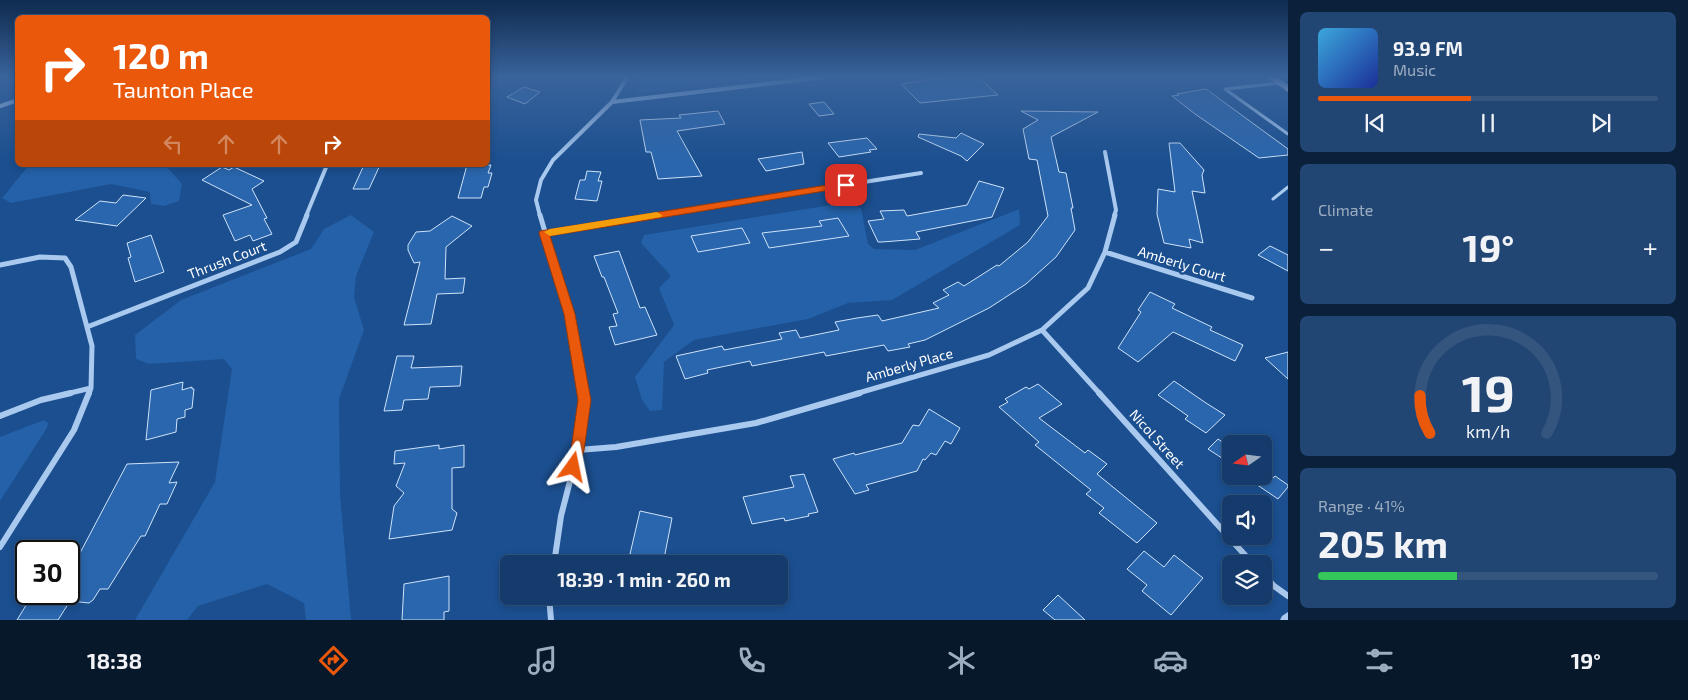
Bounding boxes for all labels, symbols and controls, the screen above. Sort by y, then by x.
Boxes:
text: 120 m [113,34,209,76]
icon: right [30,35,95,100]
text: 93.9 FM [1393,37,1463,60]
text: Music [1393,60,1436,79]
text: Taunton Place [113,76,254,102]
icon: previous [1361,109,1389,137]
icon: pause [1474,109,1502,137]
icon: next [1587,109,1615,137]
icon: left [159,130,187,158]
icon: ahead [212,130,240,158]
icon: ahead [265,130,293,158]
icon: right [318,130,346,158]
pin [825,164,867,206]
icon: arrive [832,171,860,199]
text: Climate [1318,200,1373,219]
text: 19° [1463,224,1514,270]
text: − [1318,230,1334,264]
text: + [1643,230,1658,264]
street label: Thrush Court [185,237,269,282]
street label: Amberly Court [1136,242,1228,285]
street label: Amberly Place [863,344,955,385]
text: 19 [1461,360,1515,422]
street label: Nicol Street [1126,406,1188,472]
text: km/h [1466,420,1510,442]
north arrow [1222,435,1272,485]
map controls [1222,435,1272,605]
position arrow [546,440,598,492]
button: sound [1222,495,1272,545]
text: Range · 41% [1318,496,1405,515]
text: 205 km [1318,520,1448,566]
speed limit sign: 30 [15,540,80,605]
button: layers [1222,555,1272,605]
text: 18:39 · 1 min · 260 m [557,568,731,591]
icon: directions [316,643,351,678]
icon: music [525,643,560,678]
icon: phone [734,643,769,678]
icon: climate [944,643,979,678]
icon: car [1153,643,1188,678]
icon: filters [1362,643,1397,678]
text: 18:38 [87,647,142,673]
text: 19° [1571,647,1601,673]

